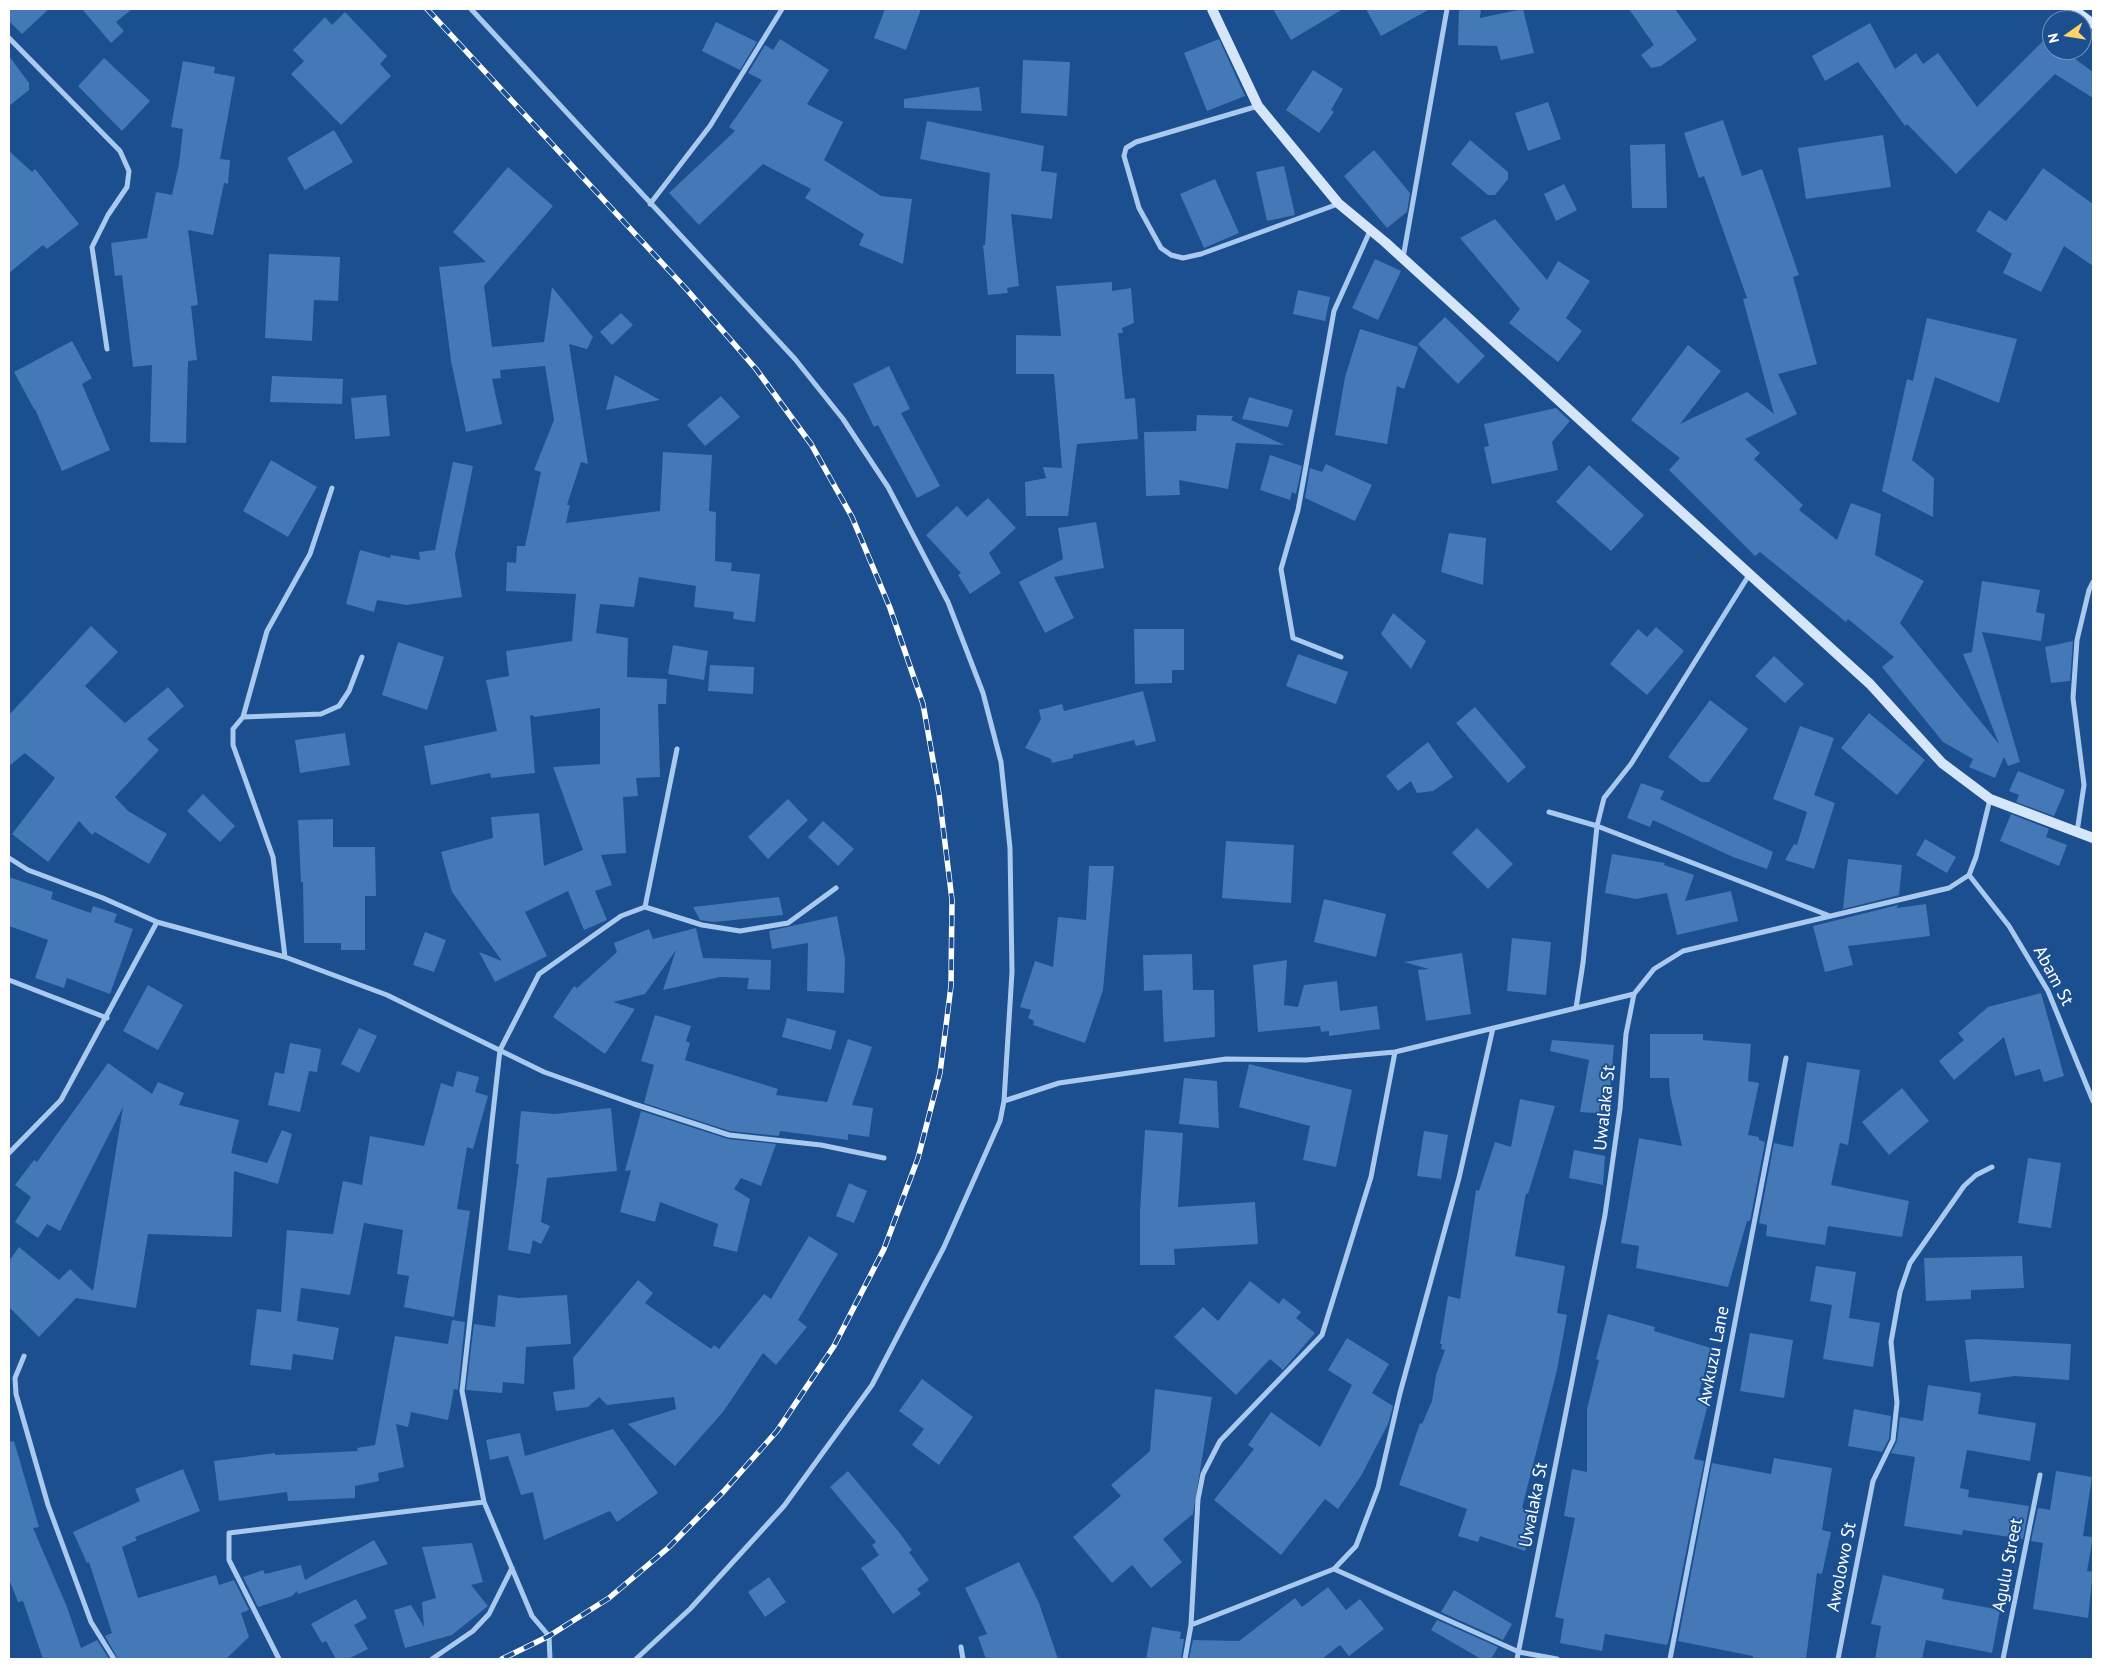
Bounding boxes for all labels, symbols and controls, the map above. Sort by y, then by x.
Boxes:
north arrow [2042,10,2092,60]
text: N [2044,32,2063,45]
street label: Abam St [2028,943,2078,1009]
street label: Uwalaka St [1590,1064,1620,1152]
street label: Awkuzu Lane [1694,1304,1734,1408]
street label: Uwalaka St [1515,1461,1553,1549]
street label: Agulu Street [1988,1516,2028,1614]
street label: Awolowo St [1823,1520,1861,1614]

